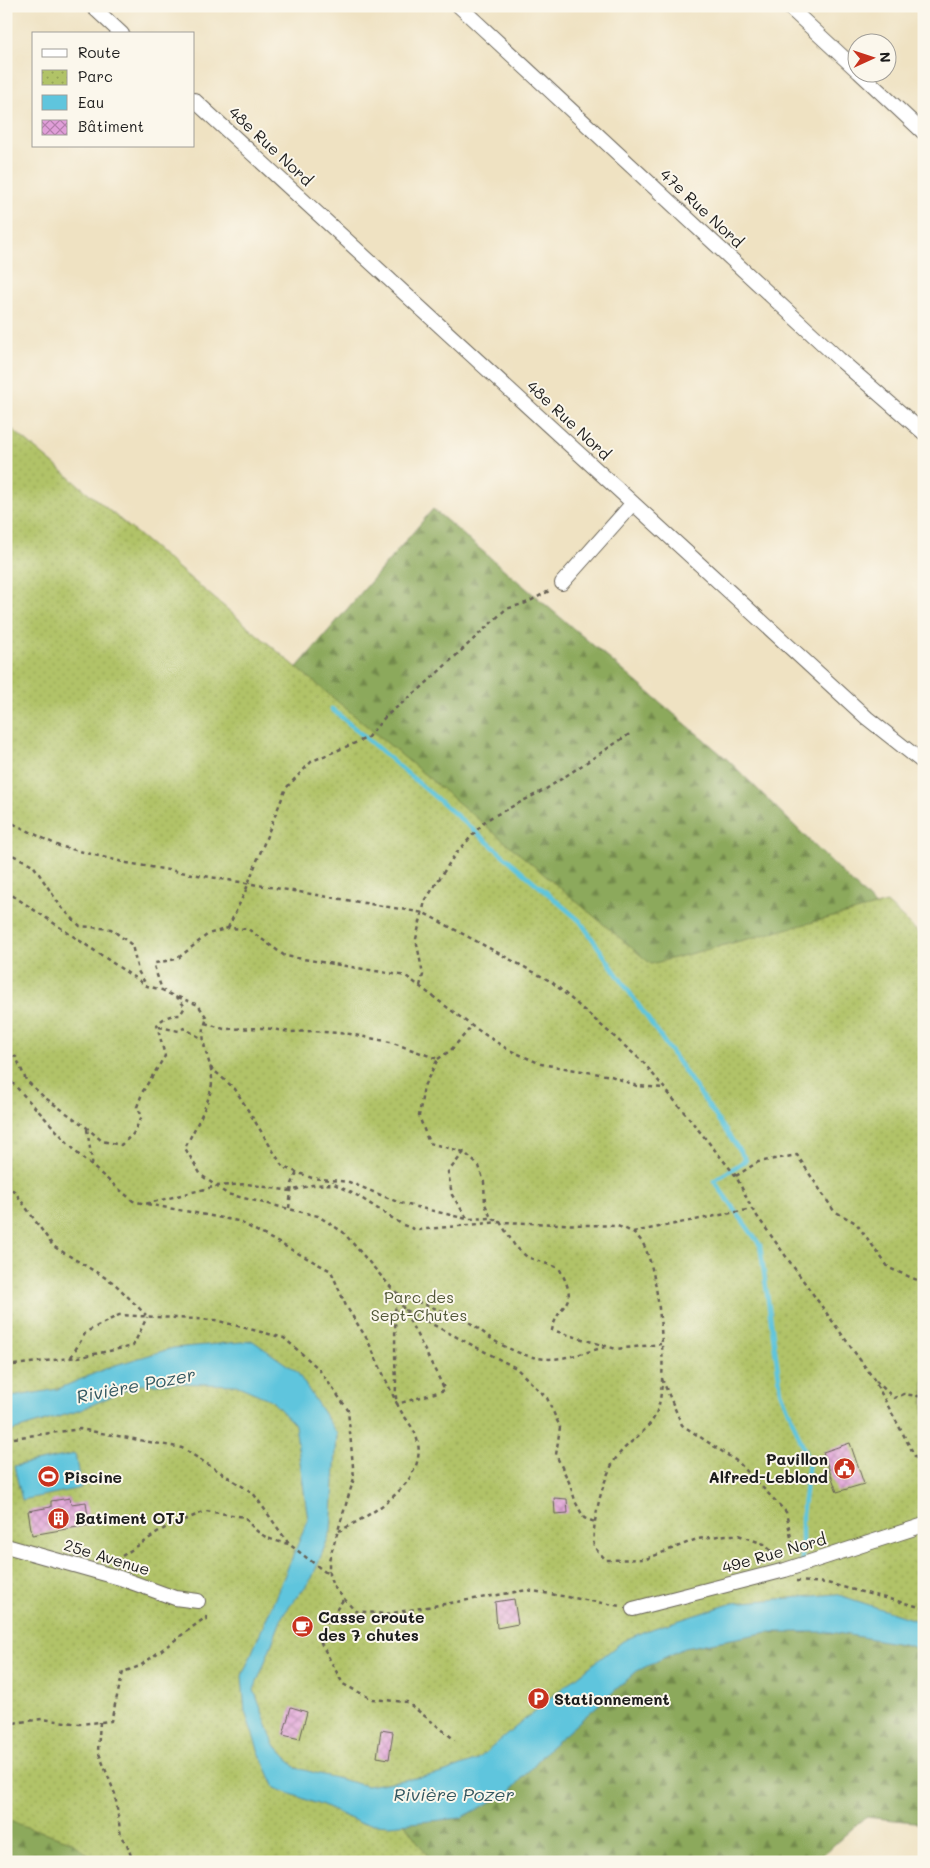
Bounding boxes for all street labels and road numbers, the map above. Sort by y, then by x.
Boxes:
street label: 48e Rue Nord [225,101,318,190]
street label: 47e Rue Nord [656,164,749,252]
street label: 48e Rue Nord [523,375,616,464]
street label: 49e Rue Nord [719,1528,828,1577]
street label: 25e Avenue [62,1534,153,1580]

